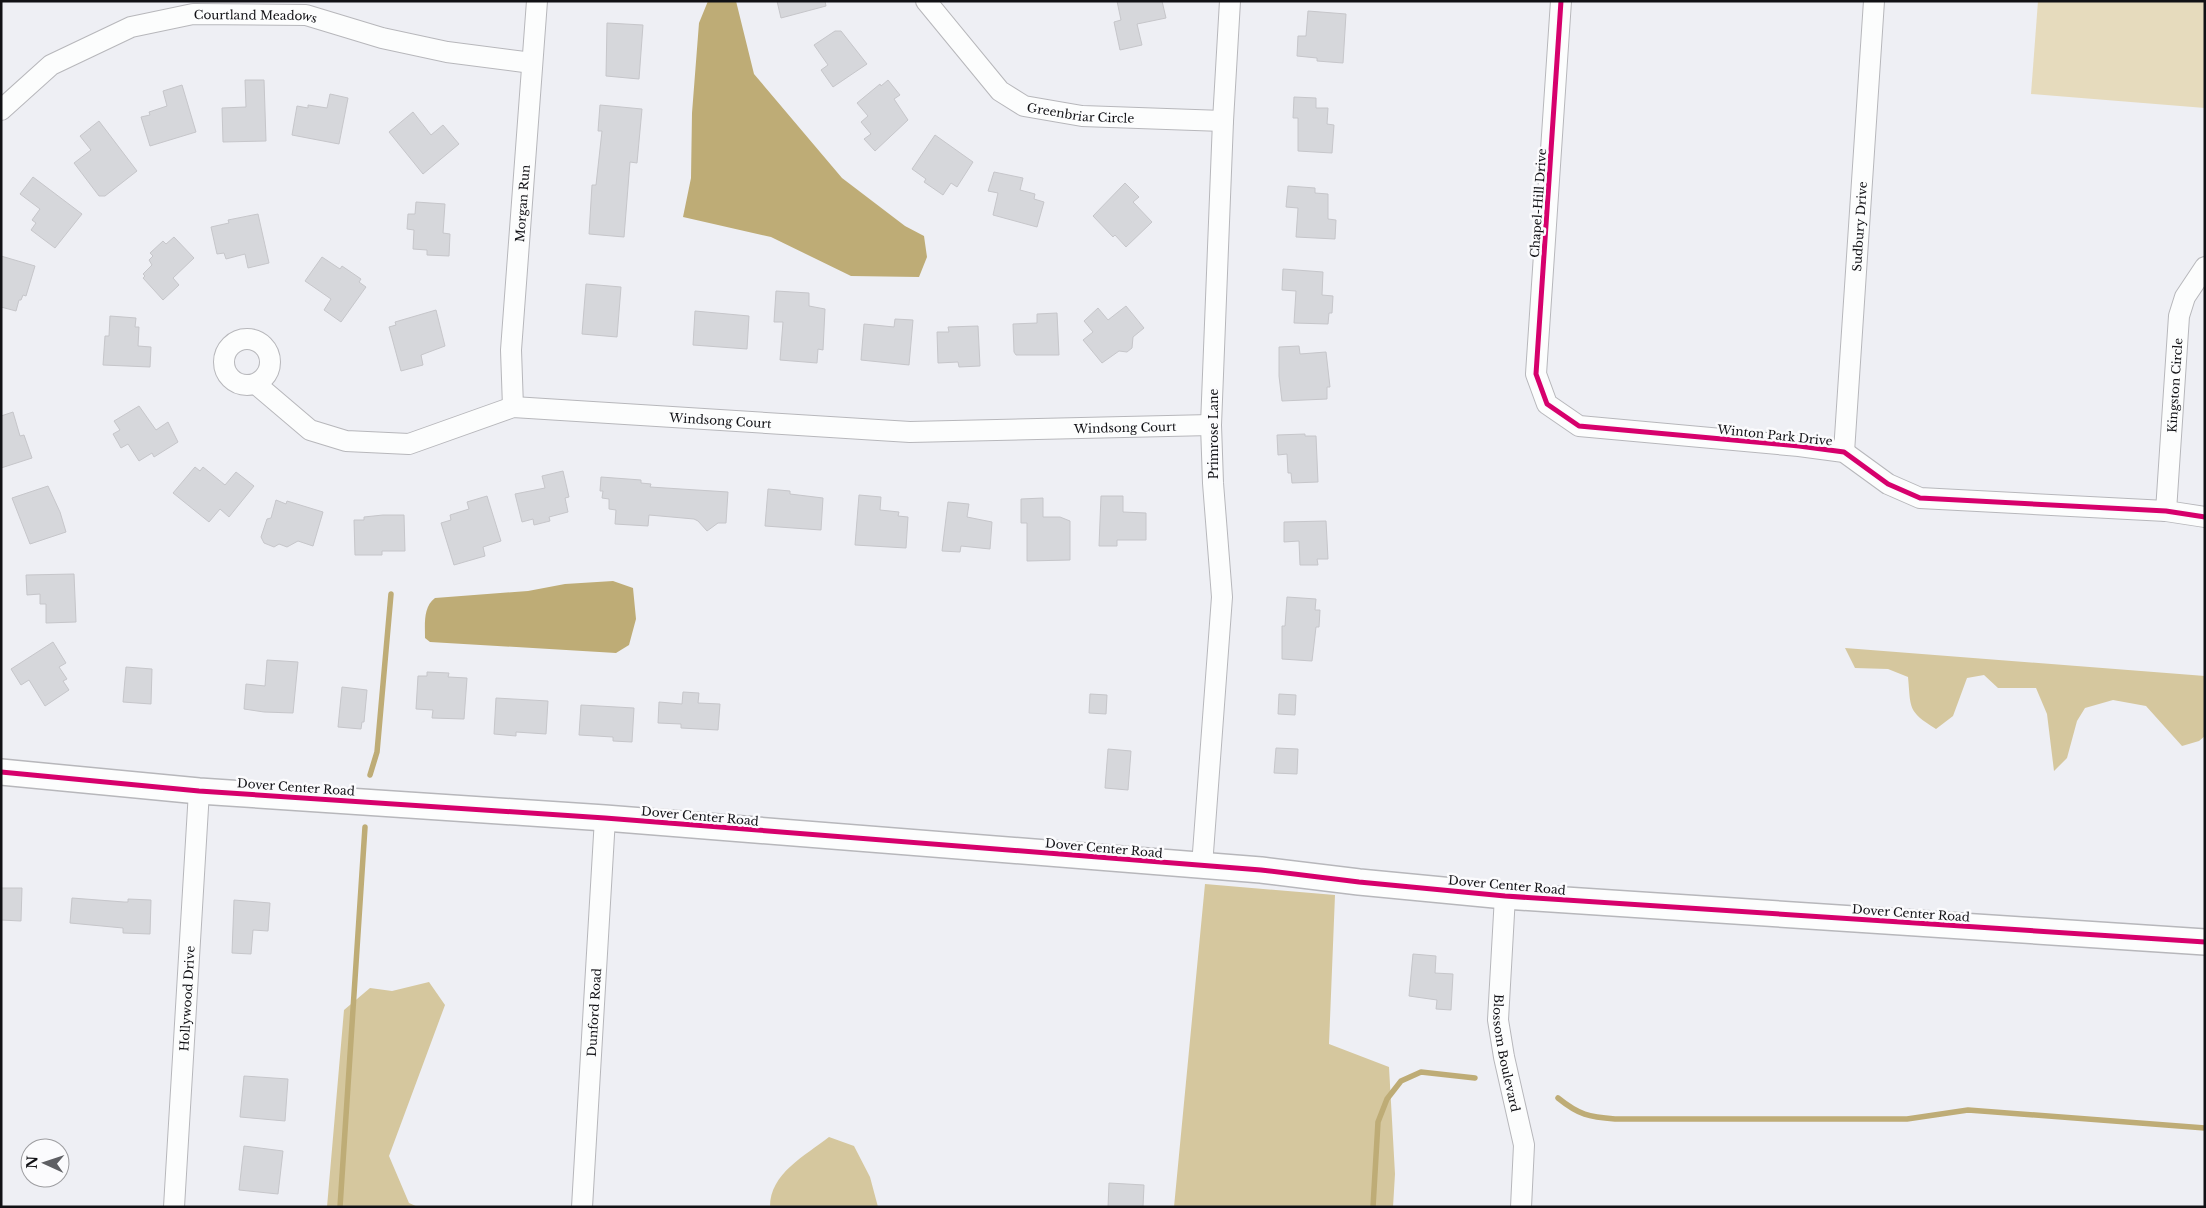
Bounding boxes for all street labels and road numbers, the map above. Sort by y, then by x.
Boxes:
street label: Courtland Meadows [194,7,319,26]
street label: Greenbriar Circle [1026,99,1135,125]
street label: Chapel-Hill Drive [1527,148,1549,258]
street label: Morgan Run [512,164,532,243]
street label: Sudbury Drive [1849,181,1869,272]
street label: Kingston Circle [2164,337,2185,433]
street label: Primrose Lane [1206,389,1221,479]
street label: Windsong Court [668,409,773,431]
street label: Windsong Court [1073,418,1177,436]
street label: Winton Park Drive [1716,421,1834,449]
street label: Dover Center Road [237,775,355,799]
street label: Dover Center Road [641,803,759,829]
street label: Dover Center Road [1045,835,1163,861]
street label: Dover Center Road [1448,872,1566,898]
street label: Dover Center Road [1852,901,1970,925]
street label: Hollywood Drive [176,945,197,1052]
street label: Dunford Road [583,968,604,1057]
street label: Blossom Boulevard [1490,994,1524,1113]

